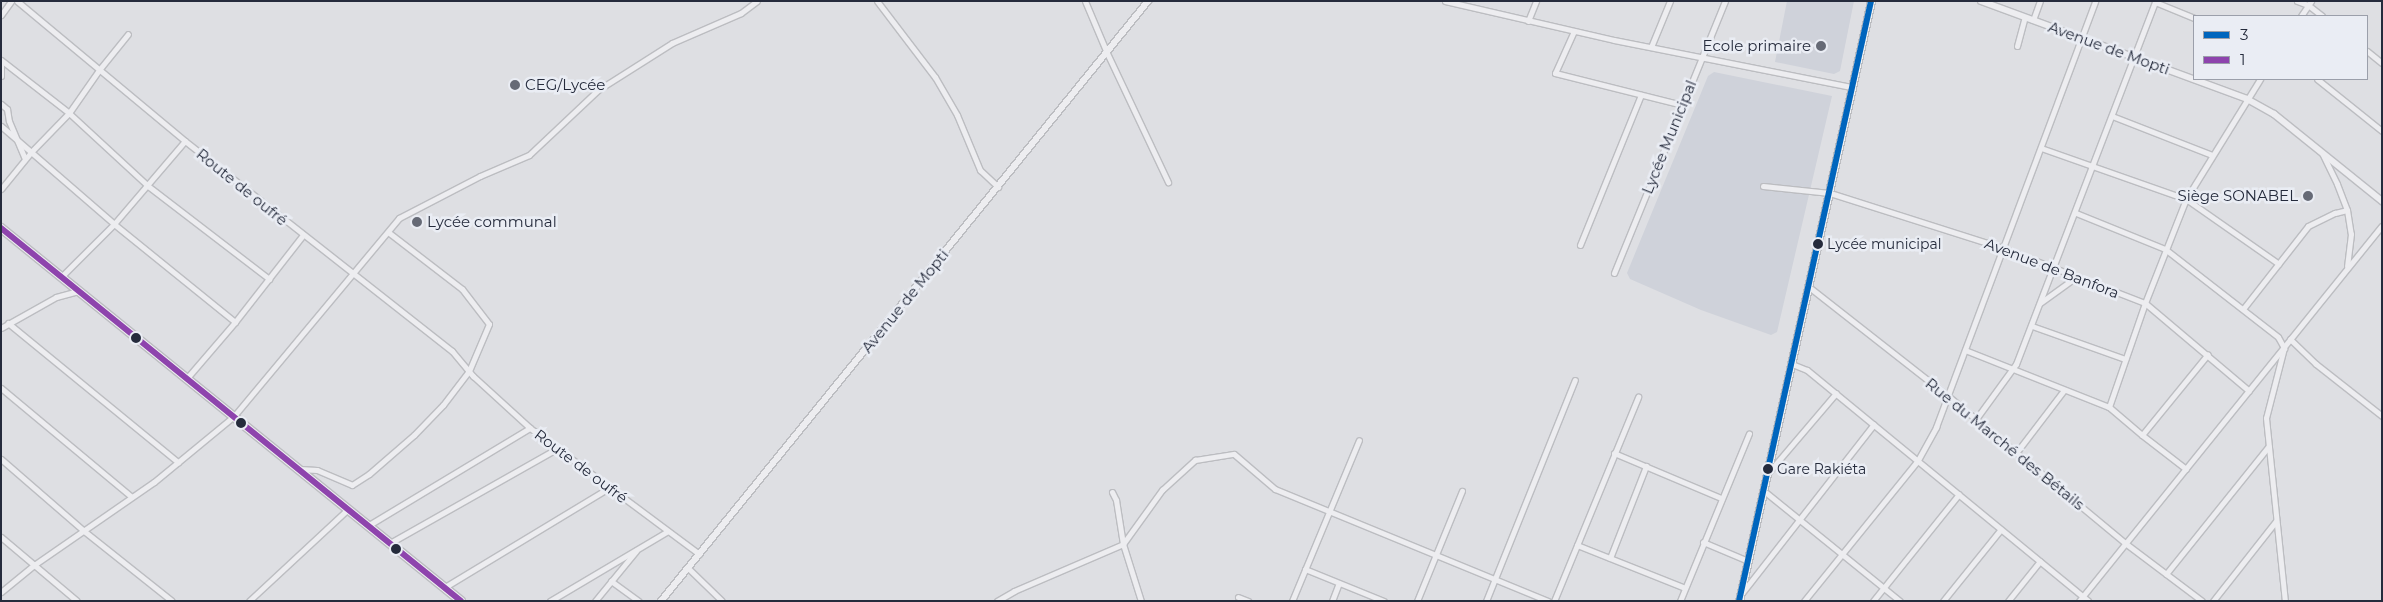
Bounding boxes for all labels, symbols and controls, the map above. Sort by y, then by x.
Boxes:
legend [2193,15,2368,80]
street label: Avenue de Mopti [2046,18,2172,78]
text: 3 [2240,25,2248,44]
place label: Ecole primaire [1703,37,1811,55]
marker: Ecole primaire [1815,40,1827,52]
text: 1 [2240,50,2245,69]
place label: CEG/Lycée [525,76,605,94]
street label: Lycée Municipal [1638,78,1700,196]
marker: CEG/Lycée [509,79,521,91]
street label: Route de oufré [193,145,291,229]
place label: Siège SONABEL [2177,187,2298,205]
marker: Siège SONABEL [2302,190,2314,202]
place label: Lycée communal [427,213,557,231]
marker: Lycée communal [411,216,423,228]
street label: Avenue de Banfora [1982,234,2122,302]
place label: Lycée municipal [1827,236,1941,252]
marker: Lycée municipal [1813,239,1823,249]
street label: Avenue de Mopti [858,246,952,356]
unlabelled marker [131,333,141,343]
street label: Rue du Marché des Bétails [1922,374,2088,514]
unlabelled marker [236,418,246,428]
street label: Route de oufré [531,425,631,507]
place label: Gare Rakiéta [1777,461,1866,477]
marker: Gare Rakiéta [1763,464,1773,474]
unlabelled marker [391,544,401,554]

